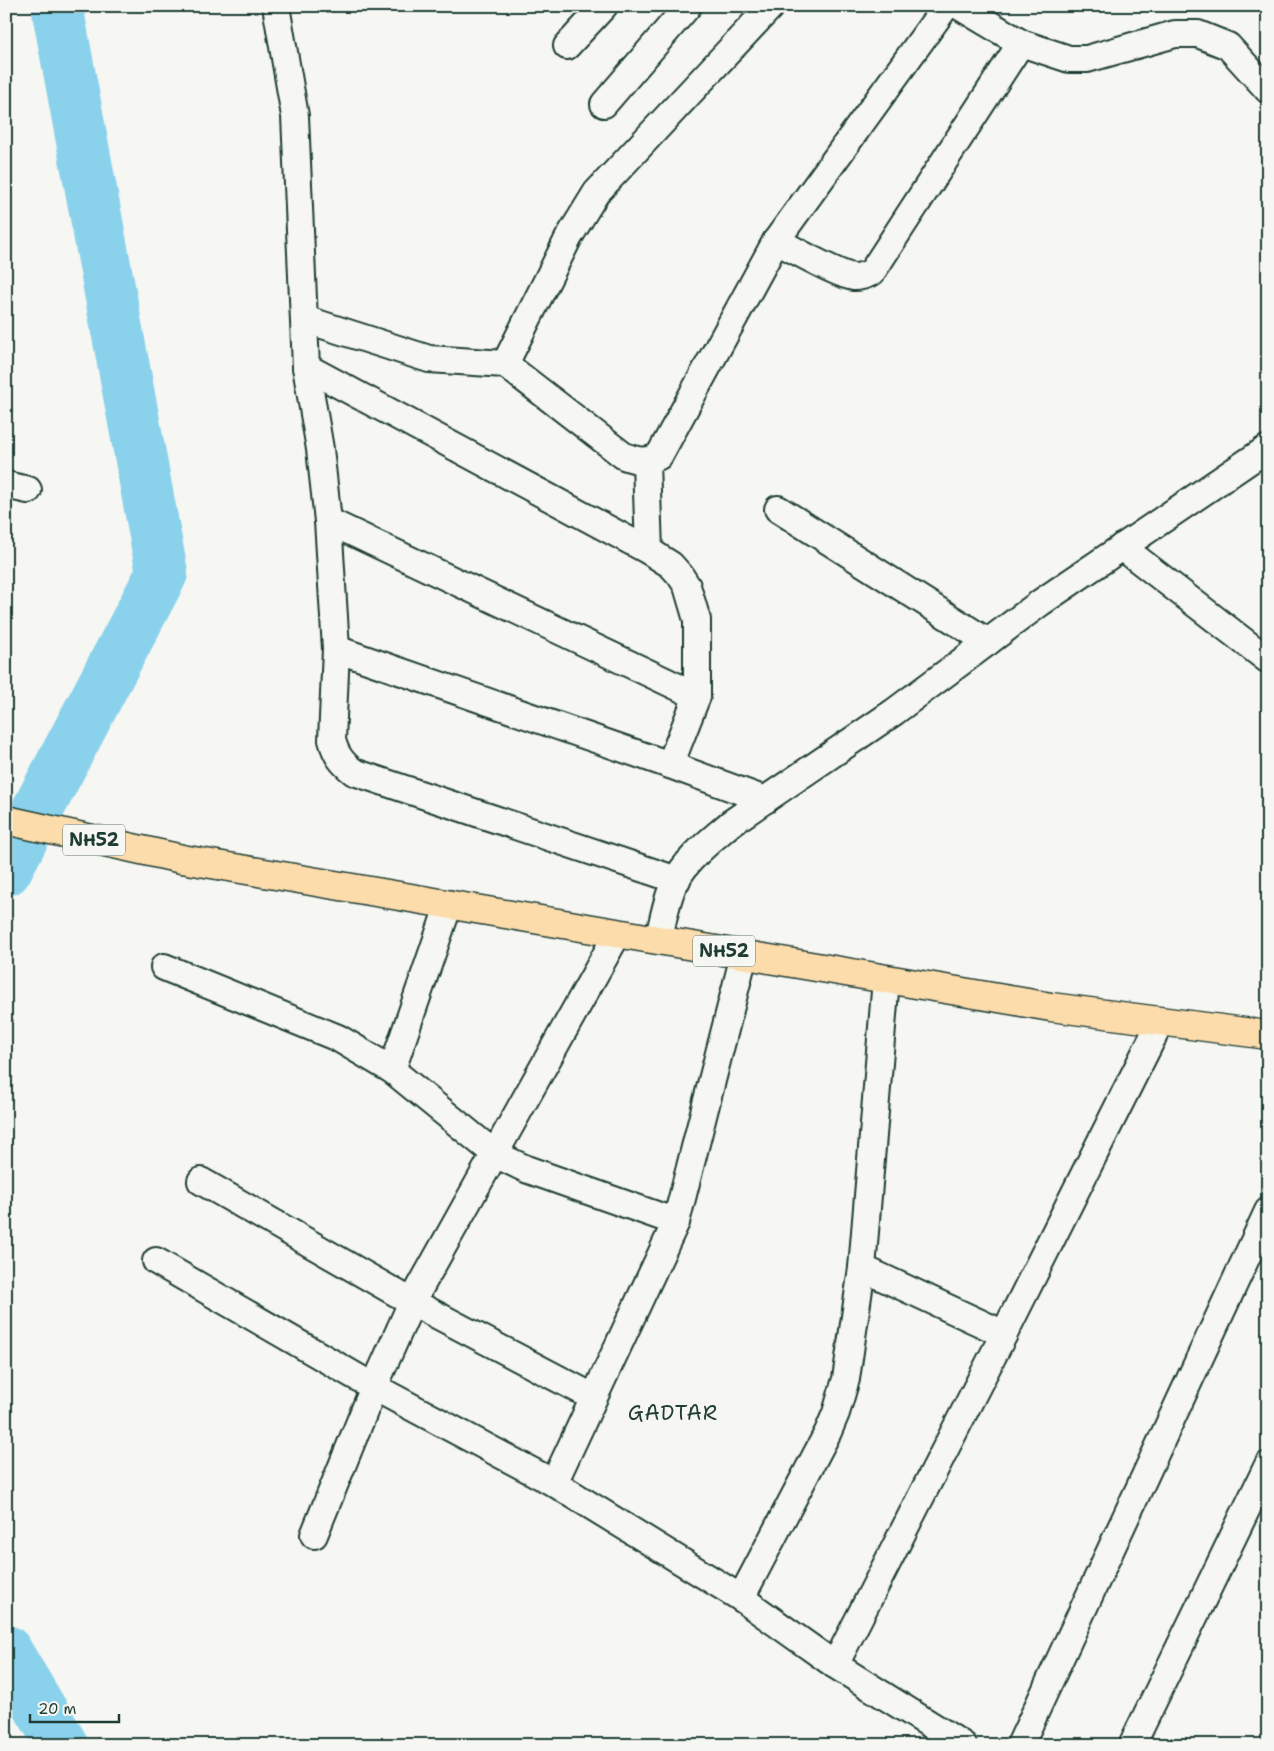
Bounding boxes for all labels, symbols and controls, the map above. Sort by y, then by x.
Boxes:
road number: NH52 [63,824,125,856]
road number: NH52 [693,936,755,966]
district label: GADTAR [628,1399,718,1427]
scale bar [30,1691,119,1723]
text: 20 m [38,1699,77,1719]

